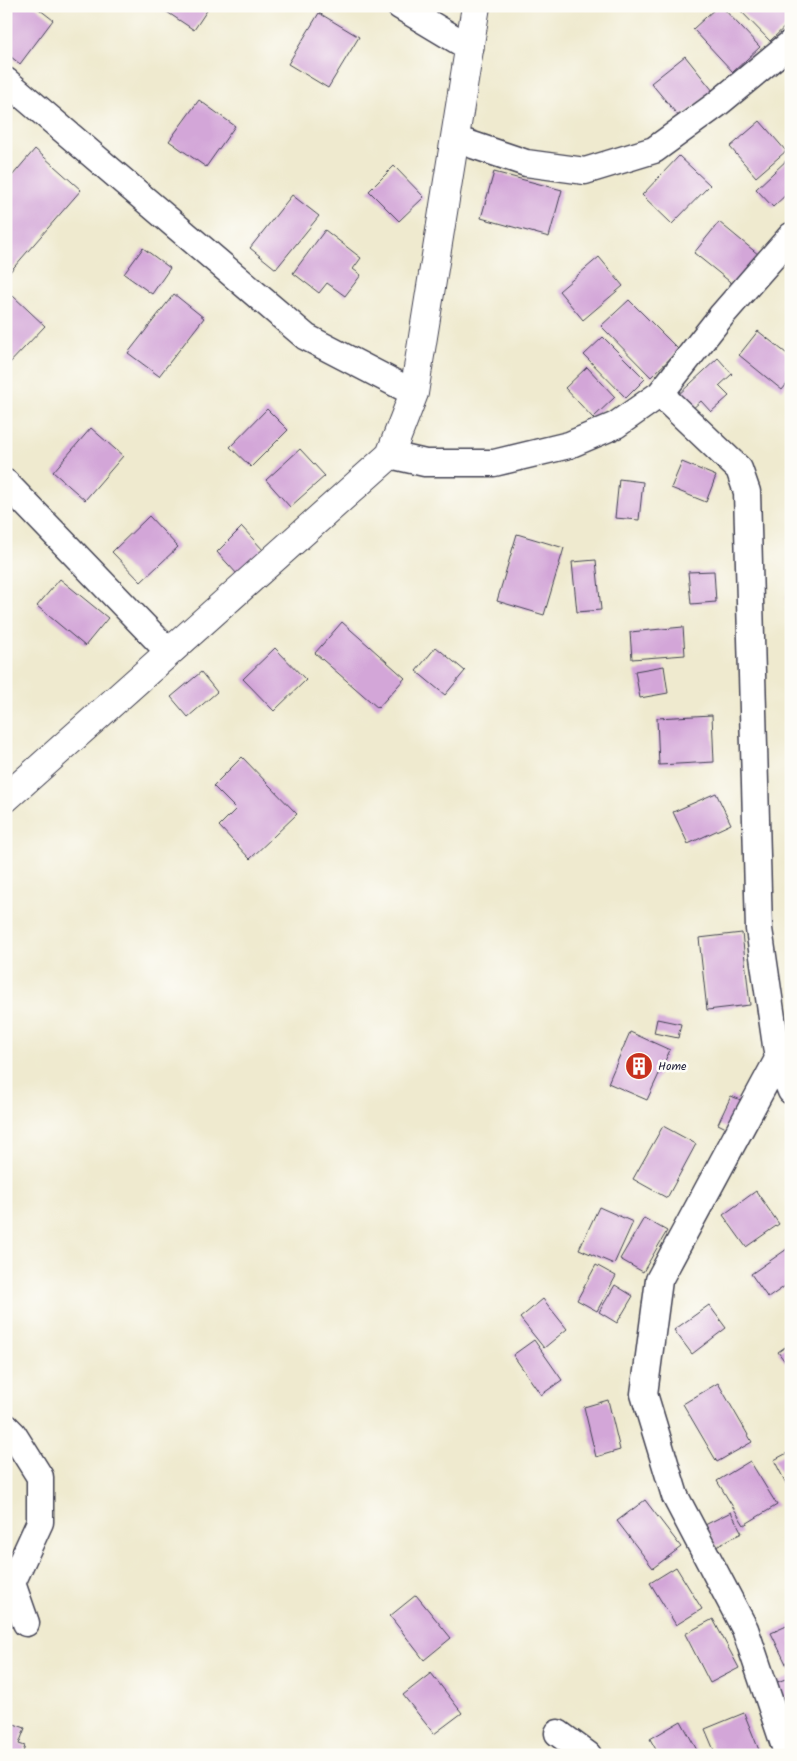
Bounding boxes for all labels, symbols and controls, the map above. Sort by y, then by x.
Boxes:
building icon: Home [624,1051,654,1081]
place label: Home [658,1057,687,1076]

